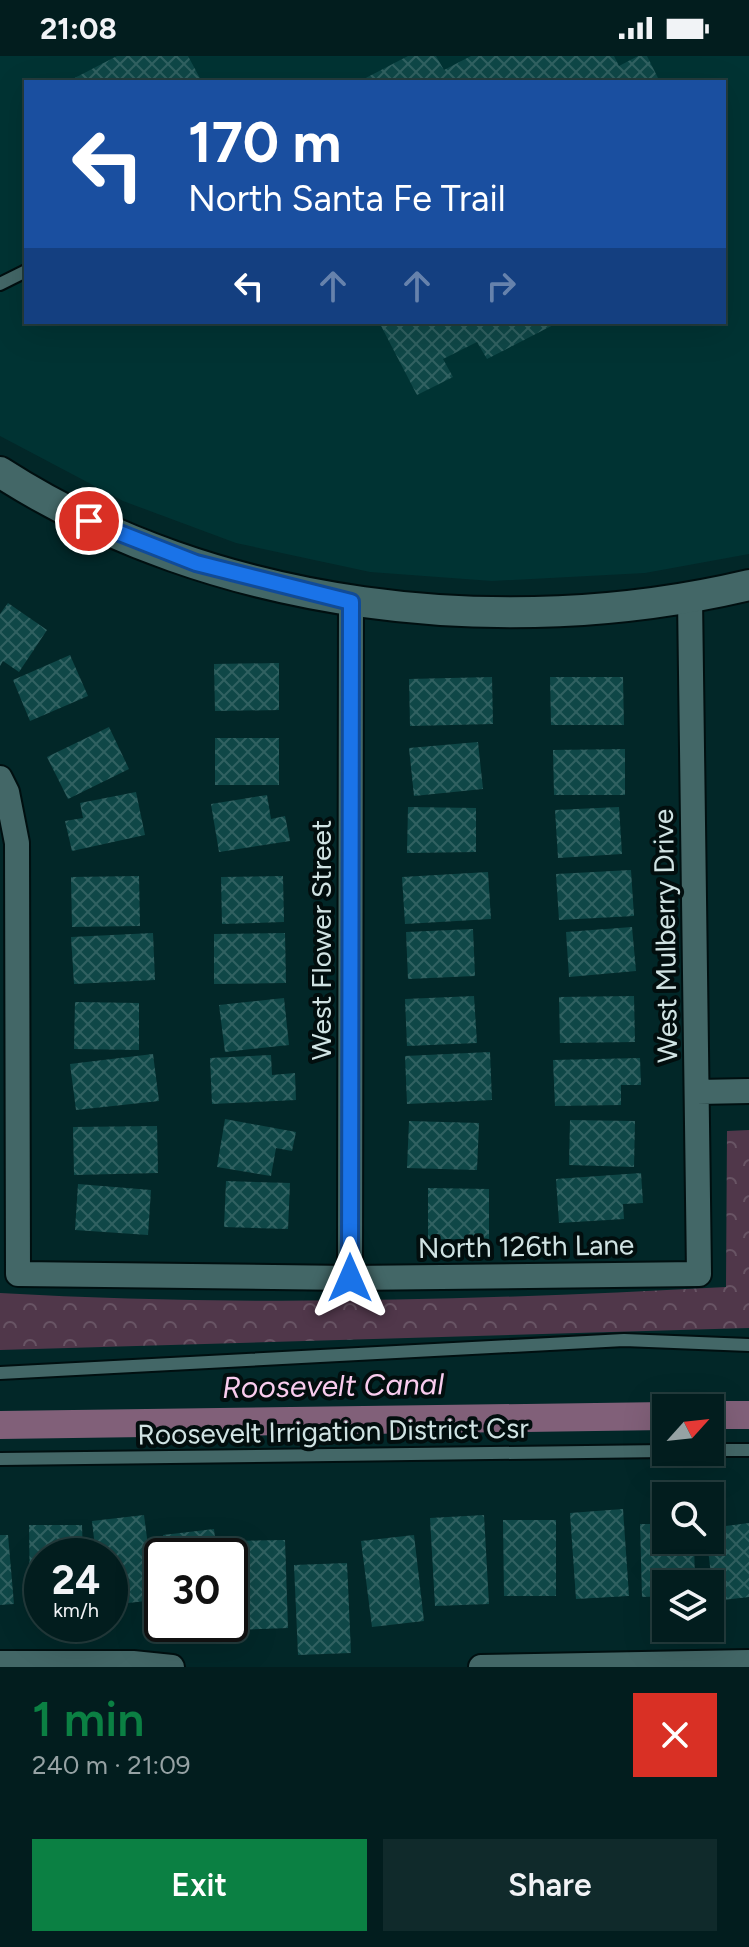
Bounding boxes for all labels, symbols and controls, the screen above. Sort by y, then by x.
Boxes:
text: 21:08 [40,10,117,47]
text: 170 m [188,109,341,176]
icon: left [56,112,160,216]
text: North Santa Fe Trail [188,177,506,220]
icon: left [227,264,271,308]
icon: ahead [311,264,355,308]
icon: ahead [395,264,439,308]
icon: right [479,264,523,308]
pin [55,487,123,555]
icon: arrive [67,499,111,543]
street label: West Mulberry Drive [646,809,684,1063]
street label: West Flower Street [304,820,338,1060]
street label: North 126th Lane [417,1227,635,1265]
position arrow [308,1236,392,1320]
water label: Roosevelt Canal [222,1365,445,1406]
north arrow [652,1394,724,1466]
map controls [652,1394,724,1642]
street label: Roosevelt Irrigation District Csr [137,1411,530,1451]
button: search [652,1482,724,1554]
speed limit sign: 30 [144,1538,248,1642]
text: 24 [52,1556,100,1604]
button: layers [652,1570,724,1642]
text: km/h [53,1598,99,1622]
text: 1 min [32,1690,144,1748]
button: close [633,1693,717,1777]
text: 240 m · 21:09 [32,1749,191,1781]
button: Exit [32,1839,367,1931]
button: Share [383,1839,717,1931]

